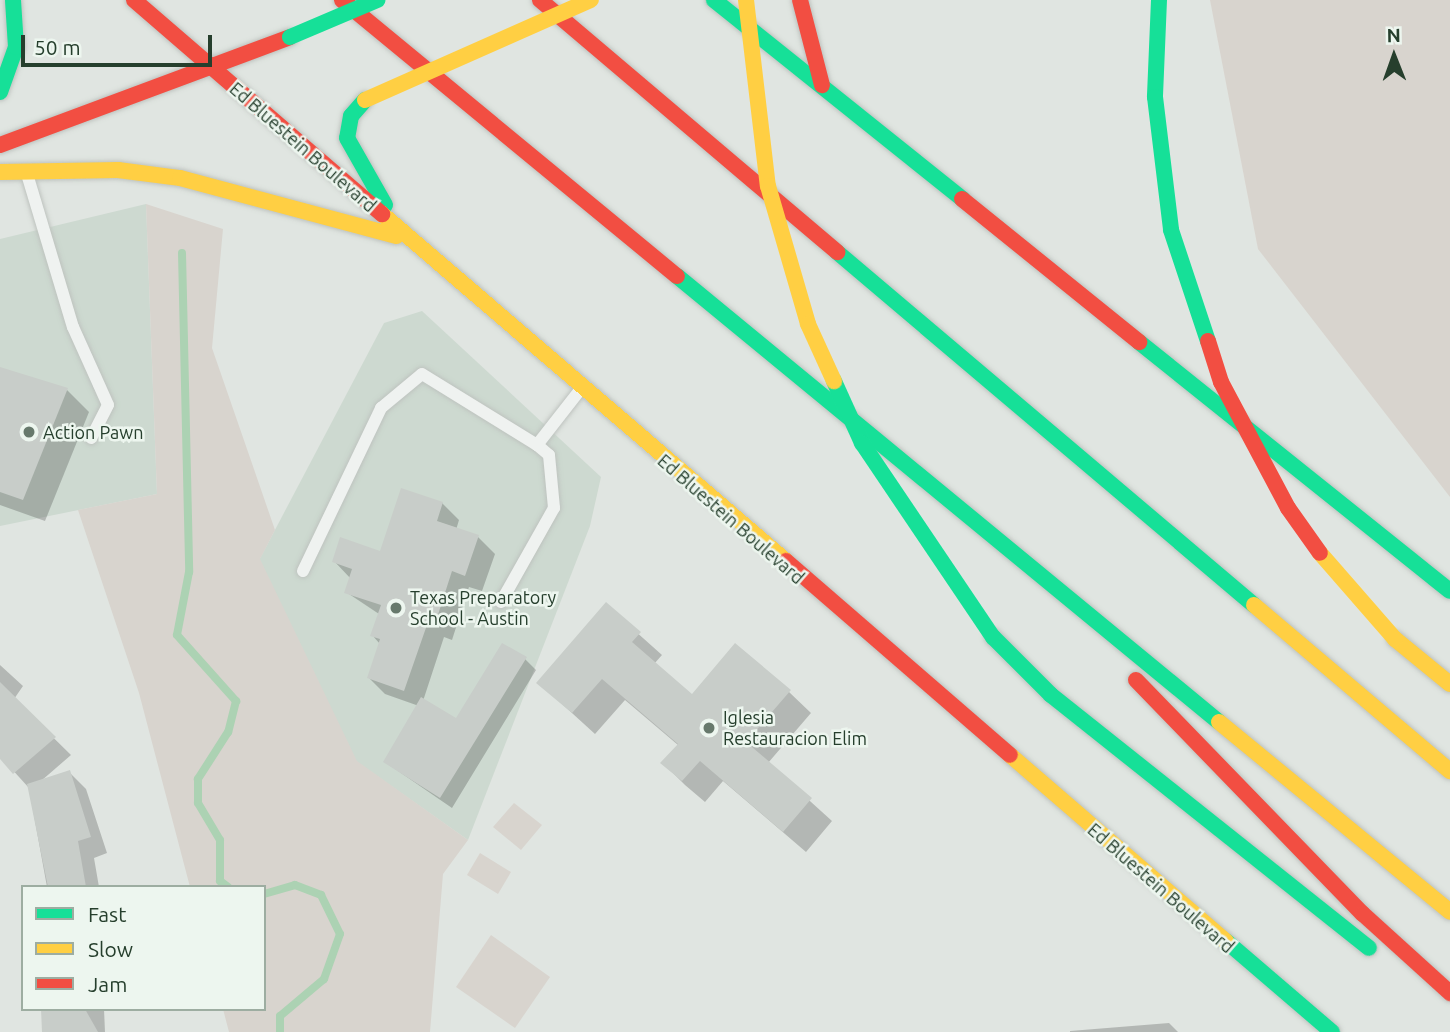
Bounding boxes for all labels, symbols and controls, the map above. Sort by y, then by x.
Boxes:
scale bar [24,21,215,65]
north arrow [1359,21,1429,91]
text: N [1386,24,1401,46]
text: 50 m [34,35,81,59]
street label: Ed Bluestein Boulevard [225,78,381,216]
place label: Action Pawn [43,421,144,443]
marker: Action Pawn [21,424,37,440]
street label: Ed Bluestein Boulevard [653,450,809,588]
place label: Texas Preparatory School - Austin [410,587,556,630]
marker: Texas Preparatory School - Austin [388,600,404,616]
place label: Iglesia Restauracion Elim [723,707,867,750]
marker: Iglesia Restauracion Elim [701,720,717,736]
street label: Ed Bluestein Boulevard [1083,819,1239,957]
legend [21,885,266,1011]
text: Fast [88,902,126,926]
text: Slow [88,937,133,961]
text: Jam [88,972,127,996]

